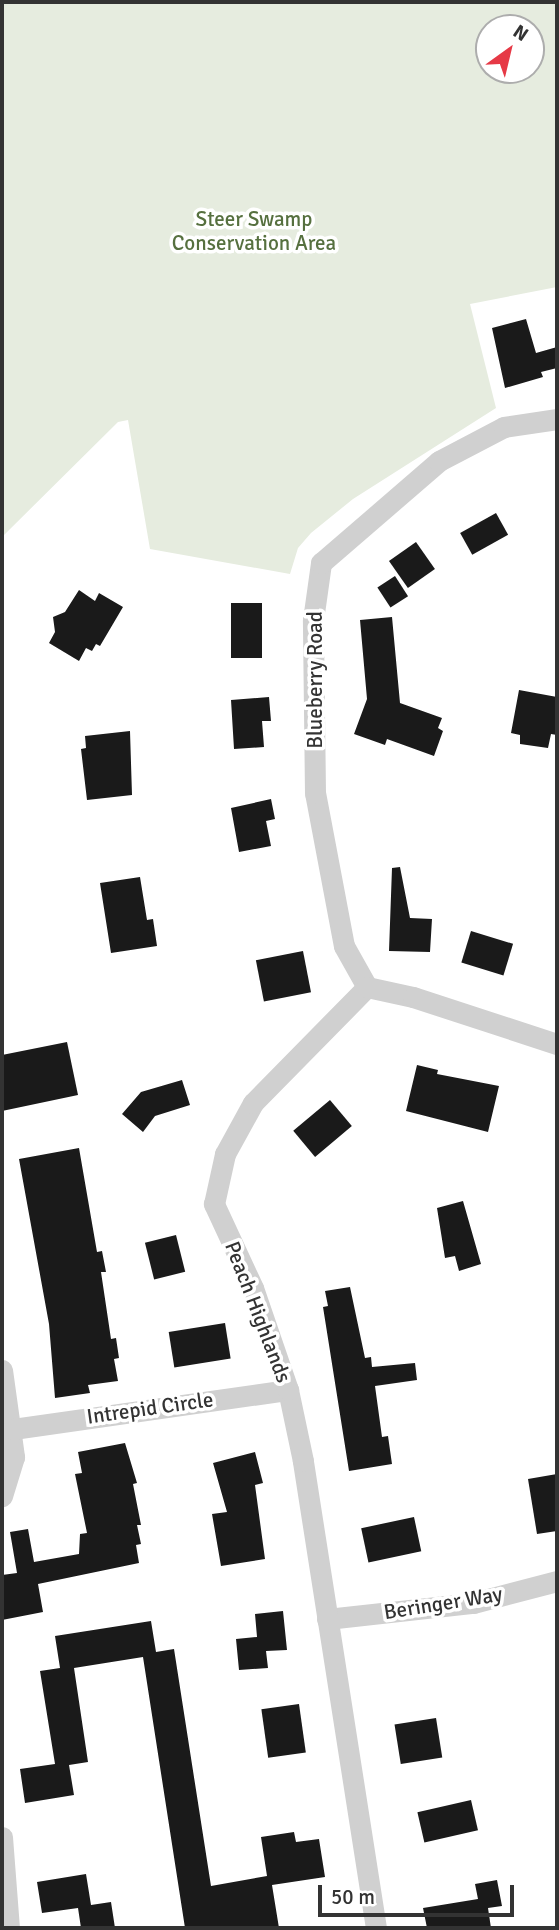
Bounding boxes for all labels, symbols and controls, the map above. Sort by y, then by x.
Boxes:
north arrow [475,14,545,84]
text: N [508,20,533,47]
park label: Steer Swamp Conservation Area [172,206,336,256]
street label: Blueberry Road [302,611,328,749]
street label: Peach Highlands [219,1238,297,1386]
street label: Intrepid Circle [85,1387,215,1429]
street label: Beringer Way [382,1581,504,1625]
scale bar [321,1870,517,1914]
text: 50 m [331,1884,375,1910]

